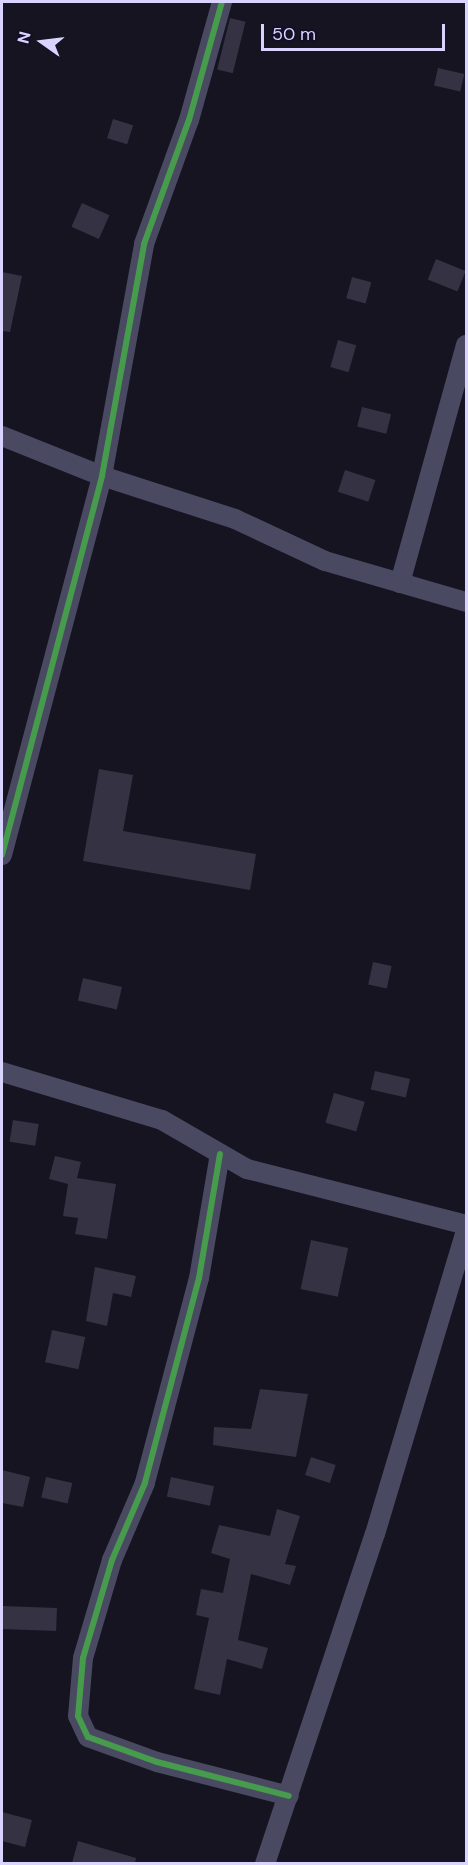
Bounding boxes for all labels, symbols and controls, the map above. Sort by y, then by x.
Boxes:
north arrow [12,12,72,72]
scale bar [264,12,448,50]
text: 50 m [272,22,316,46]
text: N [12,29,36,46]

